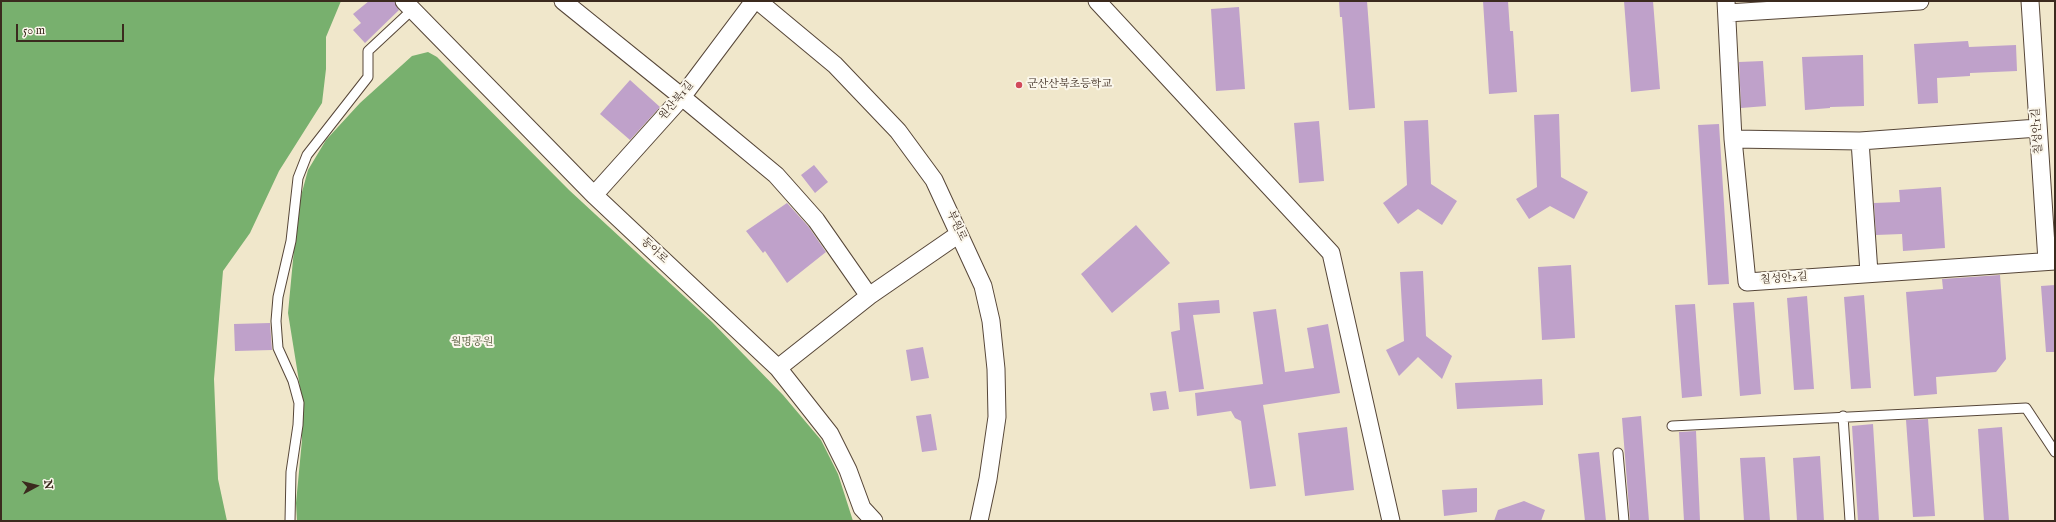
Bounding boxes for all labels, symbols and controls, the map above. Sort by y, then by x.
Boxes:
scale bar [18,16,126,42]
text: 50 m [23,23,45,38]
place label: 군산산북초등학교 [1027,78,1112,92]
street label: 원산북1길 [657,79,697,123]
marker: 군산산북초등학교 [1014,80,1024,90]
street label: 칠성안1길 [2030,107,2046,155]
street label: 부원로 [943,209,969,243]
street label: 동아로 [638,235,670,267]
street label: 칠성안2길 [1760,271,1808,287]
park label: 월명공원 [451,336,493,350]
north arrow [16,466,56,506]
text: N [40,479,55,490]

